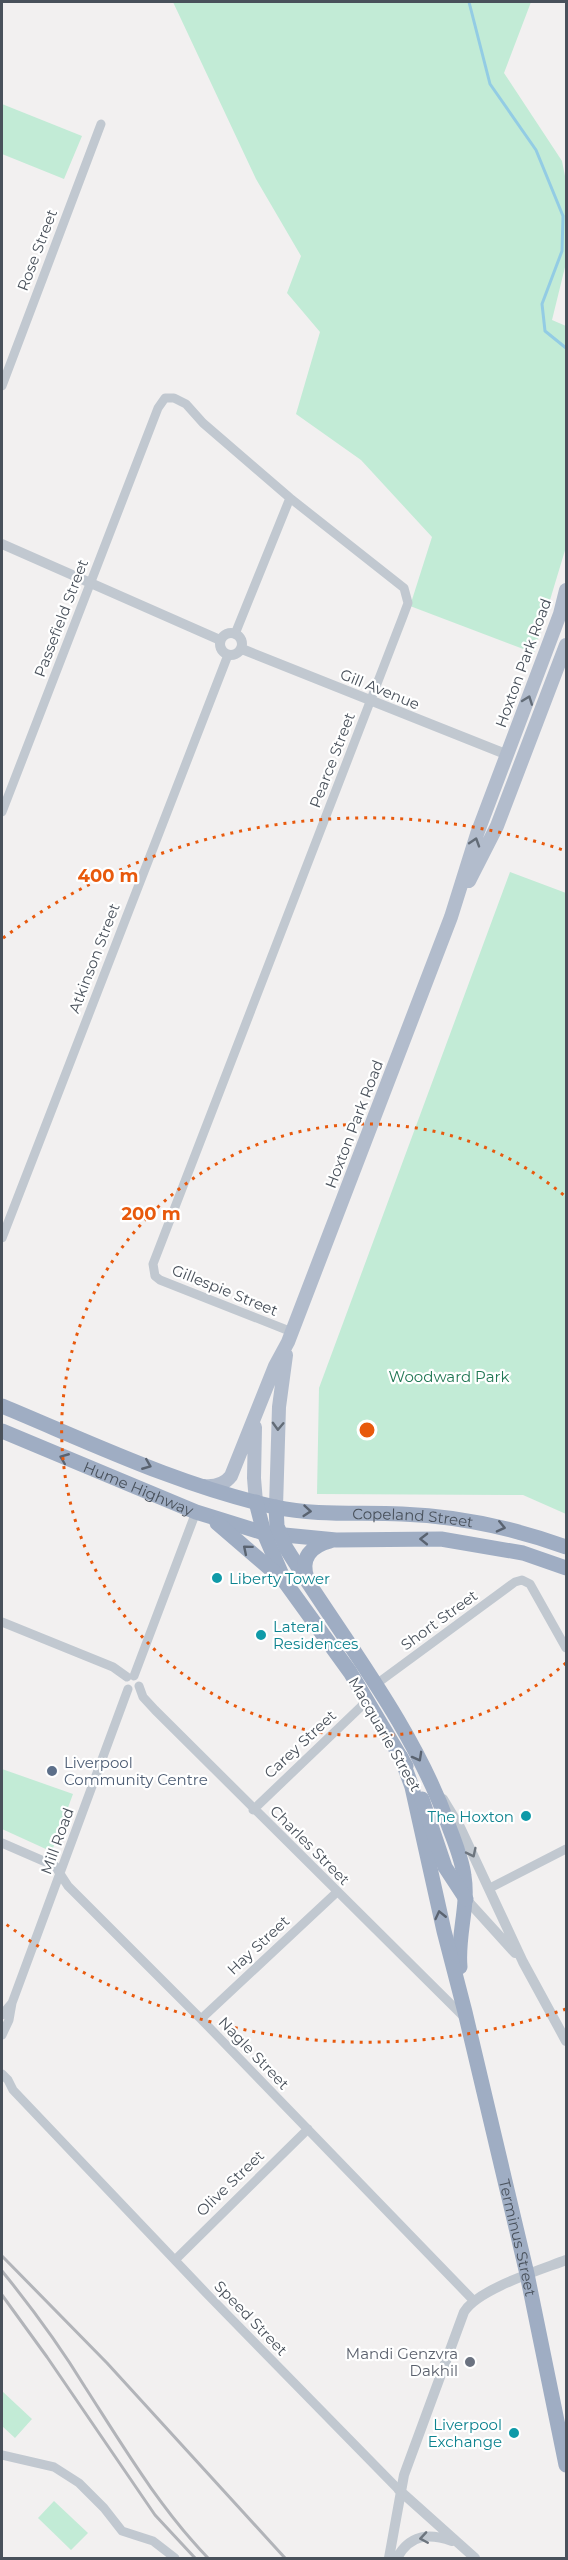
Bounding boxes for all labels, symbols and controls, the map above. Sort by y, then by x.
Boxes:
street label: Rose Street [13,206,61,294]
street label: Passefield Street [30,556,92,680]
street label: Hoxton Park Road [491,596,555,730]
street label: Gill Avenue [337,664,423,714]
one-way arrow [521,695,534,706]
street label: Pearce Street [305,710,359,810]
one-way arrow [468,837,480,847]
text: 400 m [78,865,138,887]
street label: Atkinson Street [64,900,124,1016]
street label: Hoxton Park Road [321,1057,387,1191]
text: 200 m [121,1203,181,1225]
street label: Gillespie Street [169,1260,281,1320]
park label: Woodward Park [389,1367,509,1386]
centre of rings [357,1420,377,1440]
one-way arrow [271,1422,284,1431]
one-way arrow [60,1453,71,1465]
street label: Hume Highway [81,1457,197,1520]
one-way arrow [141,1458,152,1470]
one-way arrow [303,1504,312,1517]
street label: Copeland Street [352,1504,475,1531]
one-way arrow [496,1520,506,1533]
one-way arrow [420,1532,429,1545]
one-way arrow [243,1545,254,1556]
place label: Liberty Tower [229,1569,330,1588]
marker: Liberty Tower [210,1571,224,1585]
street label: Short Street [397,1586,481,1654]
place label: Lateral Residences [273,1617,358,1653]
marker: Lateral Residences [254,1628,268,1642]
street label: Macquarie Street [345,1673,425,1795]
street label: Carey Street [260,1706,340,1782]
one-way arrow [411,1751,422,1761]
place label: Liverpool Community Centre [64,1753,208,1789]
marker: Liverpool Community Centre [45,1764,59,1778]
street label: Charles Street [266,1801,354,1889]
street label: Mill Road [36,1805,78,1877]
place label: The Hoxton [428,1807,514,1826]
marker: The Hoxton [519,1809,533,1823]
one-way arrow [465,1846,477,1857]
one-way arrow [434,1910,447,1920]
street label: Hay Street [223,1911,293,1979]
street label: Nagle Street [215,2013,293,2093]
street label: Olive Street [192,2146,268,2220]
street label: Terminus Street [495,2177,541,2298]
street label: Speed Street [210,2277,292,2359]
place label: Mandi Genzvra Dakhil [346,2344,458,2380]
marker: Mandi Genzvra Dakhil [463,2355,477,2369]
place label: Liverpool Exchange [428,2415,502,2451]
marker: Liverpool Exchange [507,2426,521,2440]
one-way arrow [419,2531,429,2543]

